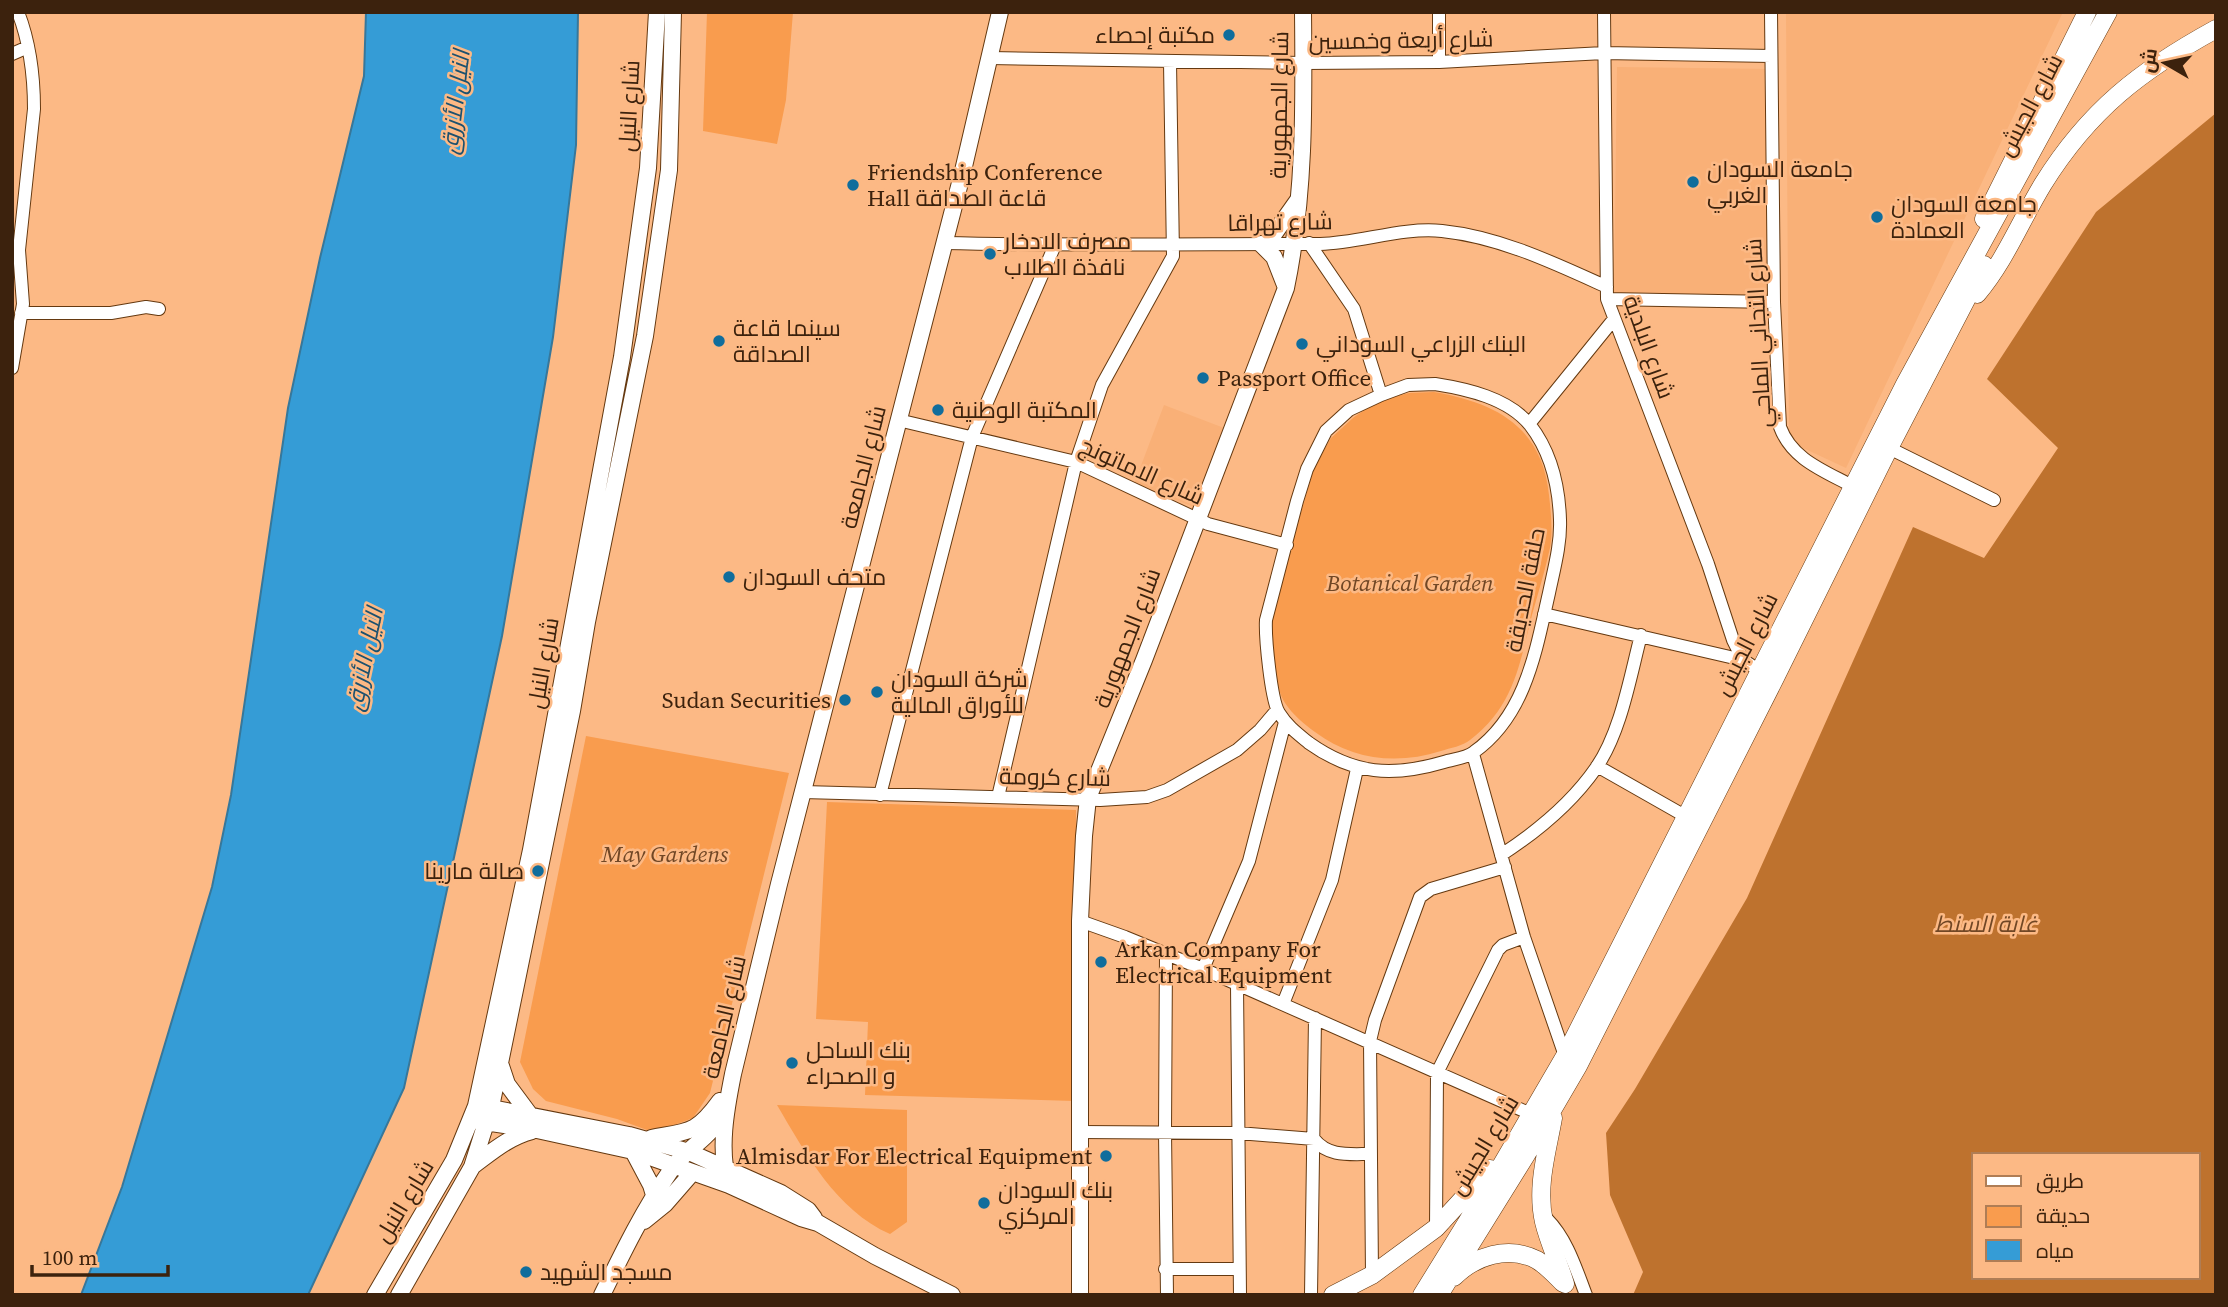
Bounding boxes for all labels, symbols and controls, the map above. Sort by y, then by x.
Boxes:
place label: مكتبة إحصاء [1095,19,1215,51]
street label: شارع أربعة وخمسين [1308,22,1494,58]
marker: مكتبة إحصاء [1221,27,1237,43]
north arrow [2130,28,2200,98]
street label: شارع الجمهورية [1262,31,1296,179]
water label: النيل الأزرق [432,45,478,156]
text: ش [2133,46,2163,74]
street label: شارع الجيش [1990,48,2070,162]
street label: شارع النيل [611,59,647,153]
place label: جامعة السودان الغربي [1707,153,1853,213]
place label: Friendship Conference Hall قاعة الصداقة [867,156,1103,214]
marker: جامعة السودان الغربي [1685,174,1701,190]
marker: Friendship Conference Hall قاعة الصداقة [845,177,861,193]
place label: جامعة السودان العمادة [1891,188,2037,246]
street label: شارع تهراقا [1227,205,1333,239]
marker: جامعة السودان العمادة [1869,209,1885,225]
place label: مصرف الادخار نافذة الطلاب [1002,225,1131,283]
street label: شارع التجاني الماحي [1737,237,1781,429]
marker: مصرف الادخار نافذة الطلاب [982,246,998,262]
street label: شارع البلدية [1615,291,1683,403]
place label: سينما قاعة الصداقة [733,312,841,370]
place label: البنك الزراعي السوداني [1316,328,1527,362]
marker: سينما قاعة الصداقة [711,333,727,349]
marker: البنك الزراعي السوداني [1294,336,1310,352]
place label: Passport Office [1217,362,1371,394]
marker: Passport Office [1195,370,1211,386]
place label: المكتبة الوطنية [952,394,1097,426]
street label: شارع الجامعة [832,402,894,532]
marker: المكتبة الوطنية [930,402,946,418]
street label: شارع الاماتونج [1075,429,1209,513]
street label: حلقة الحديقة [1497,525,1553,655]
place label: متحف السودان [743,561,886,593]
street label: شارع الجمهورية [1086,563,1168,713]
park label: Botanical Garden [1325,567,1494,599]
marker: متحف السودان [721,569,737,585]
street label: شارع الجيش [1706,587,1786,701]
water label: النيل الأزرق [337,602,392,714]
street label: شارع النيل [519,615,567,711]
place label: شركة السودان للأوراق المالية [891,663,1028,721]
place label: Sudan Securities [662,684,831,716]
marker: شركة السودان للأوراق المالية [869,684,885,700]
marker: Sudan Securities [837,692,853,708]
street label: شارع كرومة [999,760,1111,794]
park label: May Gardens [601,838,729,870]
place label: صالة مارينا [424,855,524,887]
marker: صالة مارينا [530,863,546,879]
park label: غابة السنط [1935,908,2039,940]
place label: Arkan Company For Electrical Equipment [1115,933,1332,991]
street label: شارع الجامعة [694,952,754,1082]
marker: Arkan Company For Electrical Equipment [1093,954,1109,970]
place label: بنك الساحل و الصحراء [806,1034,911,1092]
marker: بنك الساحل و الصحراء [784,1055,800,1071]
street label: شارع الجيش [1442,1089,1526,1201]
place label: Almisdar For Electrical Equipment [736,1140,1093,1172]
marker: Almisdar For Electrical Equipment [1098,1148,1114,1164]
street label: شارع النيل [367,1153,441,1249]
legend [1972,1153,2200,1279]
text: طريق [2036,1166,2084,1195]
place label: بنك السودان المركزي [998,1174,1113,1234]
marker: بنك السودان المركزي [976,1195,992,1211]
text: حديقة [2036,1201,2090,1230]
scale bar [32,1234,168,1278]
text: مياه [2036,1236,2074,1265]
text: 100 m [42,1243,97,1272]
place label: مسجد الشهيد [540,1256,673,1288]
marker: مسجد الشهيد [518,1264,534,1280]

